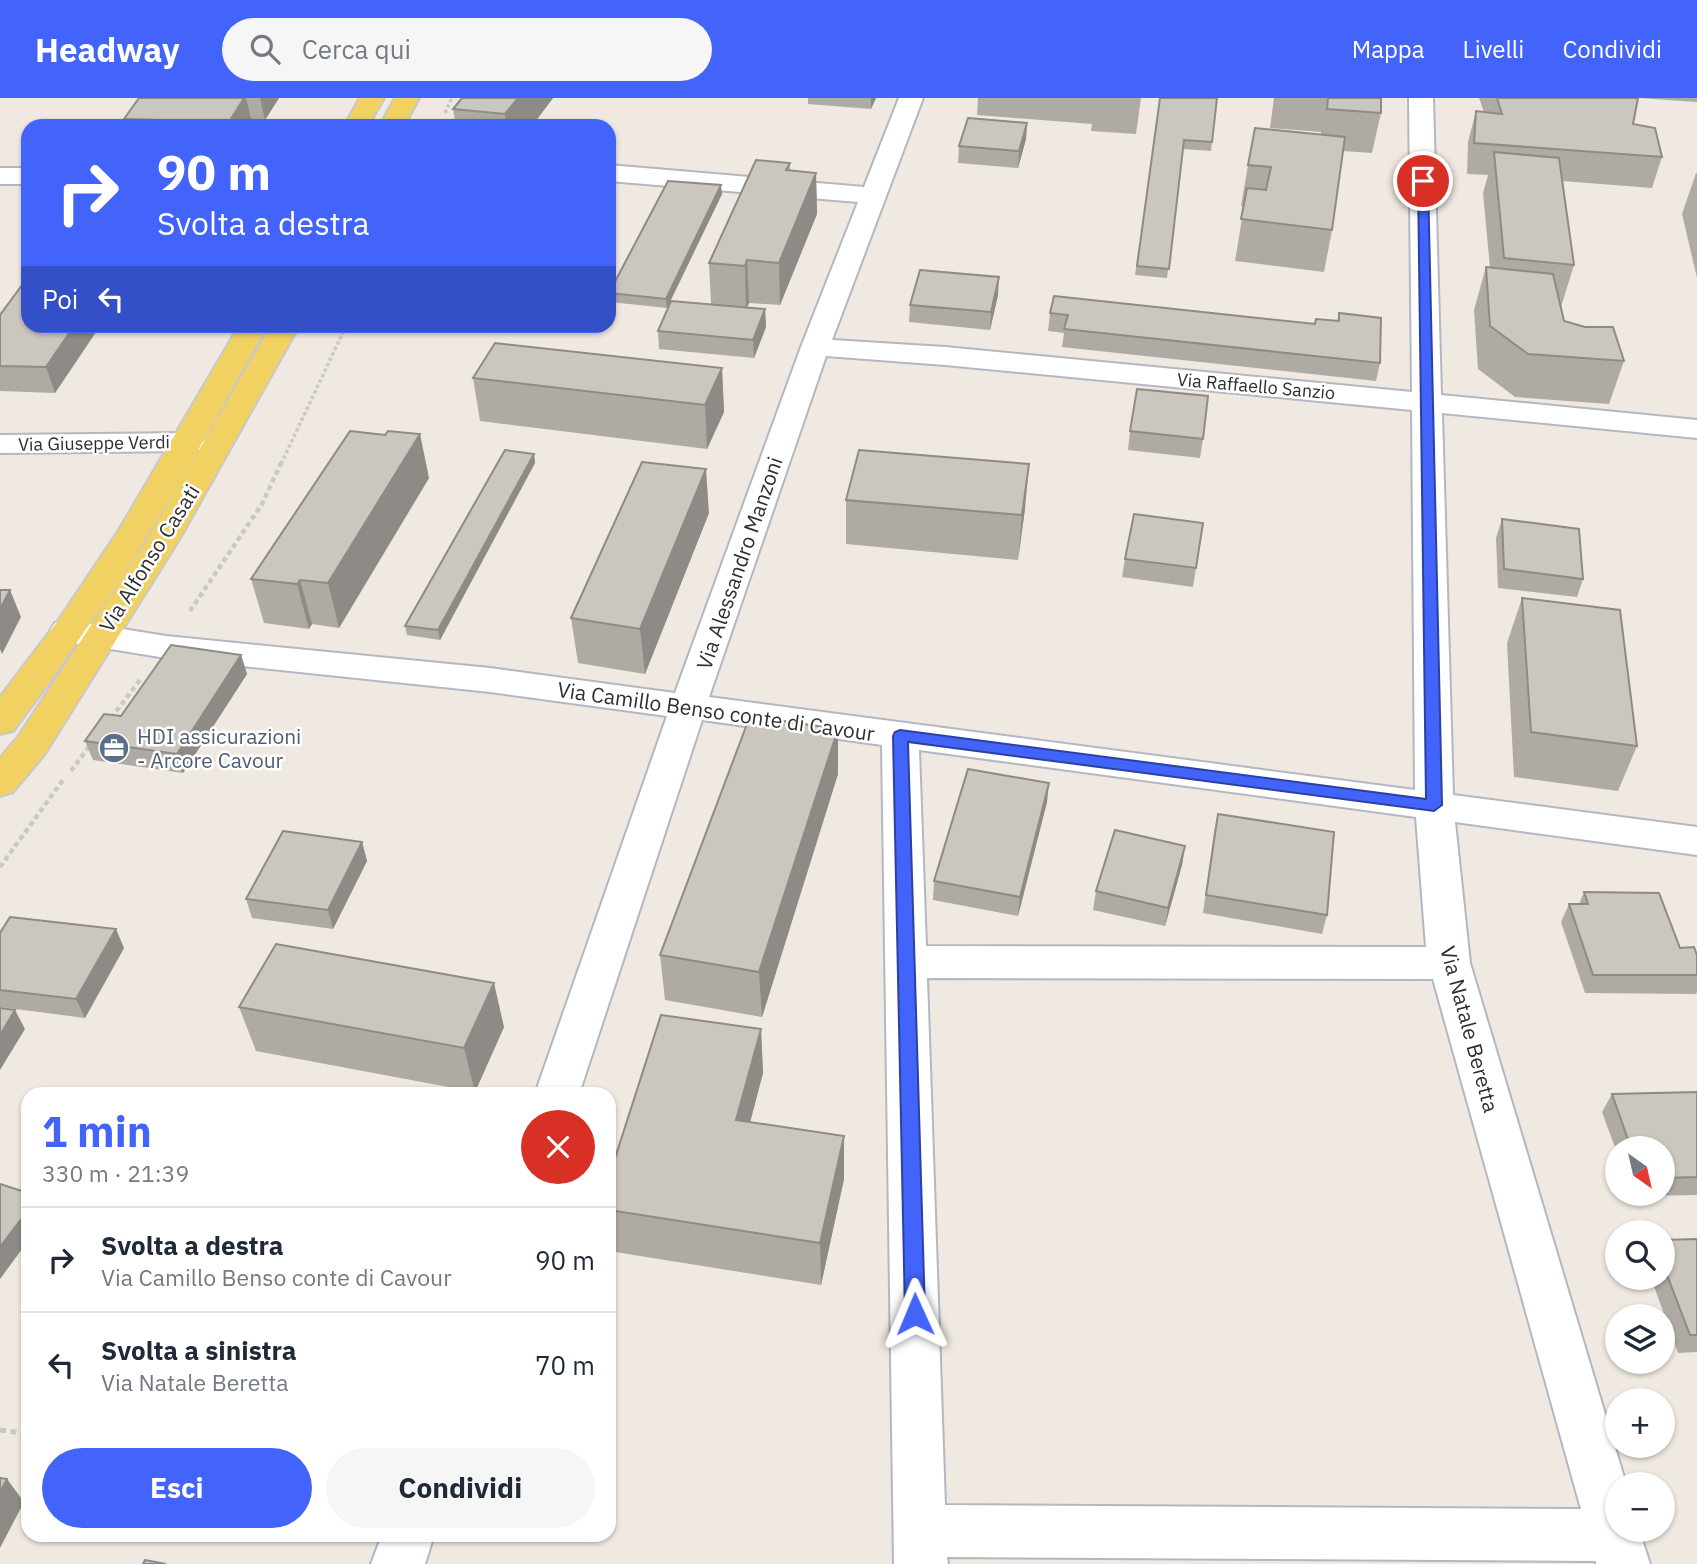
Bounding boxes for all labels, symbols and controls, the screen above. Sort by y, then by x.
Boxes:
search box [222,18,712,81]
text: Headway [35,28,180,71]
icon: search [246,30,284,68]
text: Cerca qui [302,32,411,66]
text: Mappa [1352,33,1425,65]
text: Livelli [1463,33,1524,65]
text: Condividi [1562,33,1662,65]
text: 90 m [157,140,271,203]
icon: right [42,147,133,238]
pin [1393,151,1453,211]
icon: arrive [1404,162,1442,200]
text: Svolta a destra [157,202,369,244]
icon: left [92,280,130,318]
text: Poi [42,282,78,316]
street label: Via Raffaello Sanzio [1176,368,1336,404]
street label: Via Giuseppe Verdi [18,430,170,456]
street label: Via Alessandro Manzoni [689,453,789,673]
street label: Via Alfonso Casati [92,479,206,637]
street label: Via Camillo Benso conte di Cavour [556,675,877,747]
place label: HDI assicurazioni - Arcore Cavour [137,722,301,774]
office icon: HDI assicurazioni - Arcore Cavour [97,731,131,765]
street label: Via Natale Beretta [1434,943,1506,1115]
text: 1 min [42,1104,152,1159]
button: close [521,1110,595,1184]
north arrow [1605,1136,1675,1206]
map controls [1605,1136,1675,1542]
text: 330 m · 21:39 [42,1158,189,1188]
button: search [1605,1220,1675,1290]
text: Svolta a destra [101,1228,283,1262]
icon: right [42,1241,80,1279]
text: 90 m [535,1243,595,1277]
text: Via Camillo Benso conte di Cavour [101,1262,452,1292]
position arrow [878,1277,952,1351]
button: layers [1605,1304,1675,1374]
text: Svolta a sinistra [101,1333,297,1367]
icon: left [42,1346,80,1384]
text: 70 m [535,1348,595,1382]
text: Via Natale Beretta [101,1367,289,1397]
button: + [1605,1388,1675,1458]
button: Esci [42,1448,312,1528]
button: Condividi [326,1448,595,1528]
button: − [1605,1472,1675,1542]

